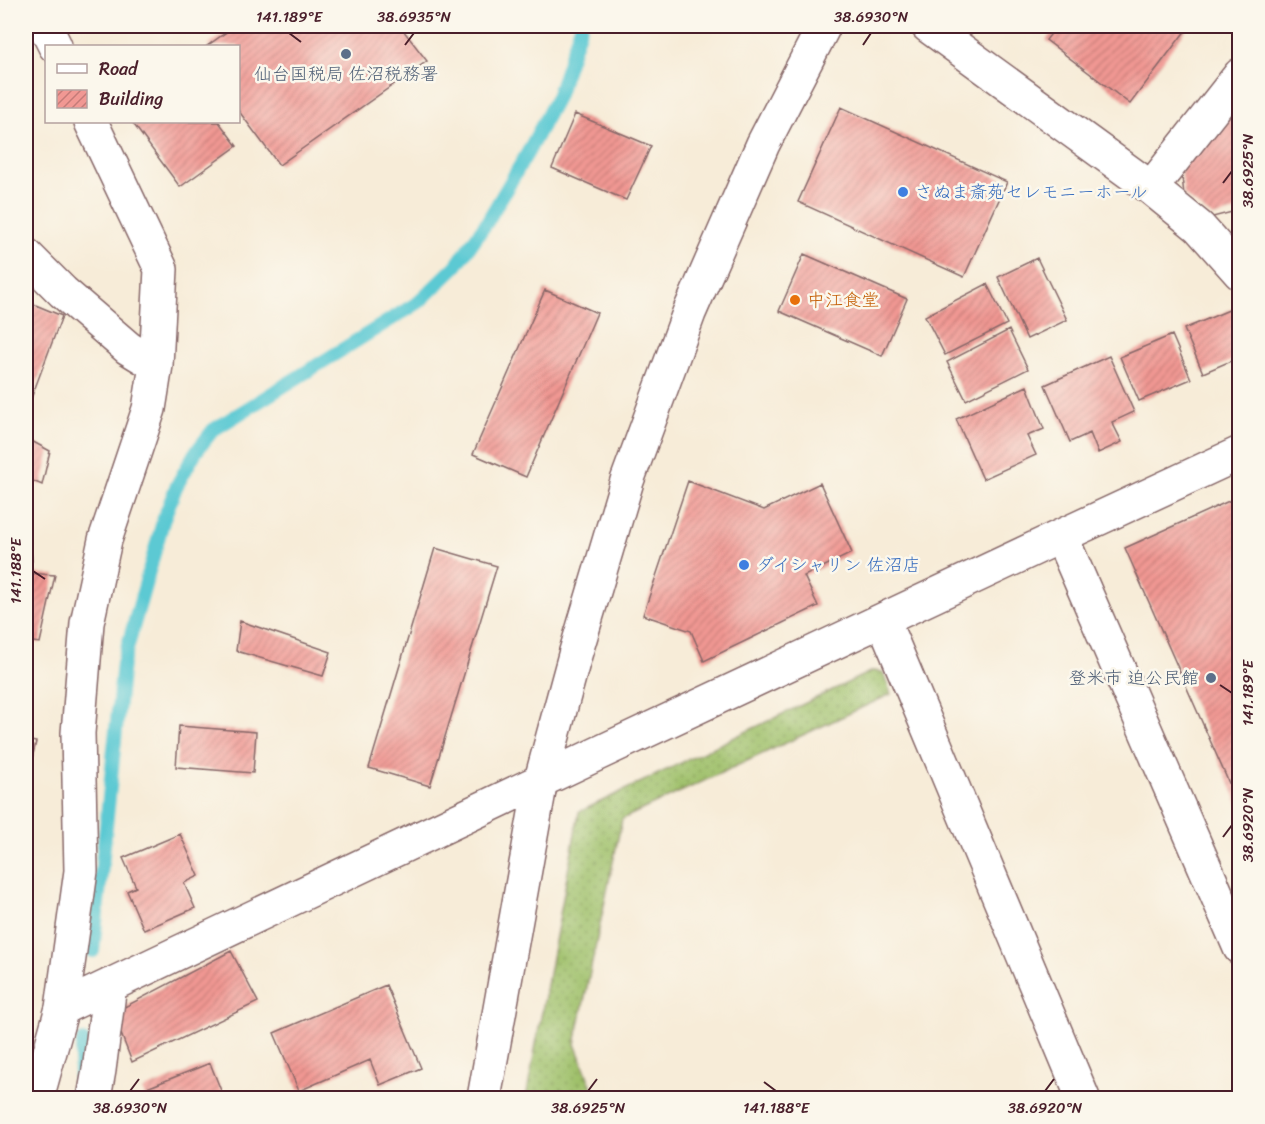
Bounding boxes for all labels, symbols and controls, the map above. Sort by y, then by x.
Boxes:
text: 141.189°E [256,4,324,30]
text: 38.6935°N [377,4,451,30]
text: 38.6930°N [834,4,909,30]
legend [45,45,240,123]
marker: 仙台国税局 佐沼税務署 [339,47,353,61]
text: Road [99,53,139,85]
place label: 仙台国税局 佐沼税務署 [254,58,438,90]
text: Building [99,83,163,115]
text: 38.6925°N [1235,133,1261,208]
place label: さぬま斎苑セレモニーホール [915,176,1148,208]
marker: さぬま斎苑セレモニーホール [896,185,910,199]
place label: 中江食堂 [807,284,879,316]
marker: 中江食堂 [788,293,802,307]
text: 141.188°E [3,536,29,604]
place label: ダイシャリン 佐沼店 [756,549,921,581]
marker: ダイシャリン 佐沼店 [737,558,751,572]
text: 141.189°E [1235,658,1261,726]
place label: 登米市 迫公民館 [1068,662,1199,694]
marker: 登米市 迫公民館 [1204,671,1218,685]
text: 38.6920°N [1235,787,1261,862]
text: 38.6930°N [93,1095,168,1121]
text: 38.6925°N [551,1095,626,1121]
text: 141.188°E [743,1095,811,1121]
text: 38.6920°N [1008,1095,1083,1121]

